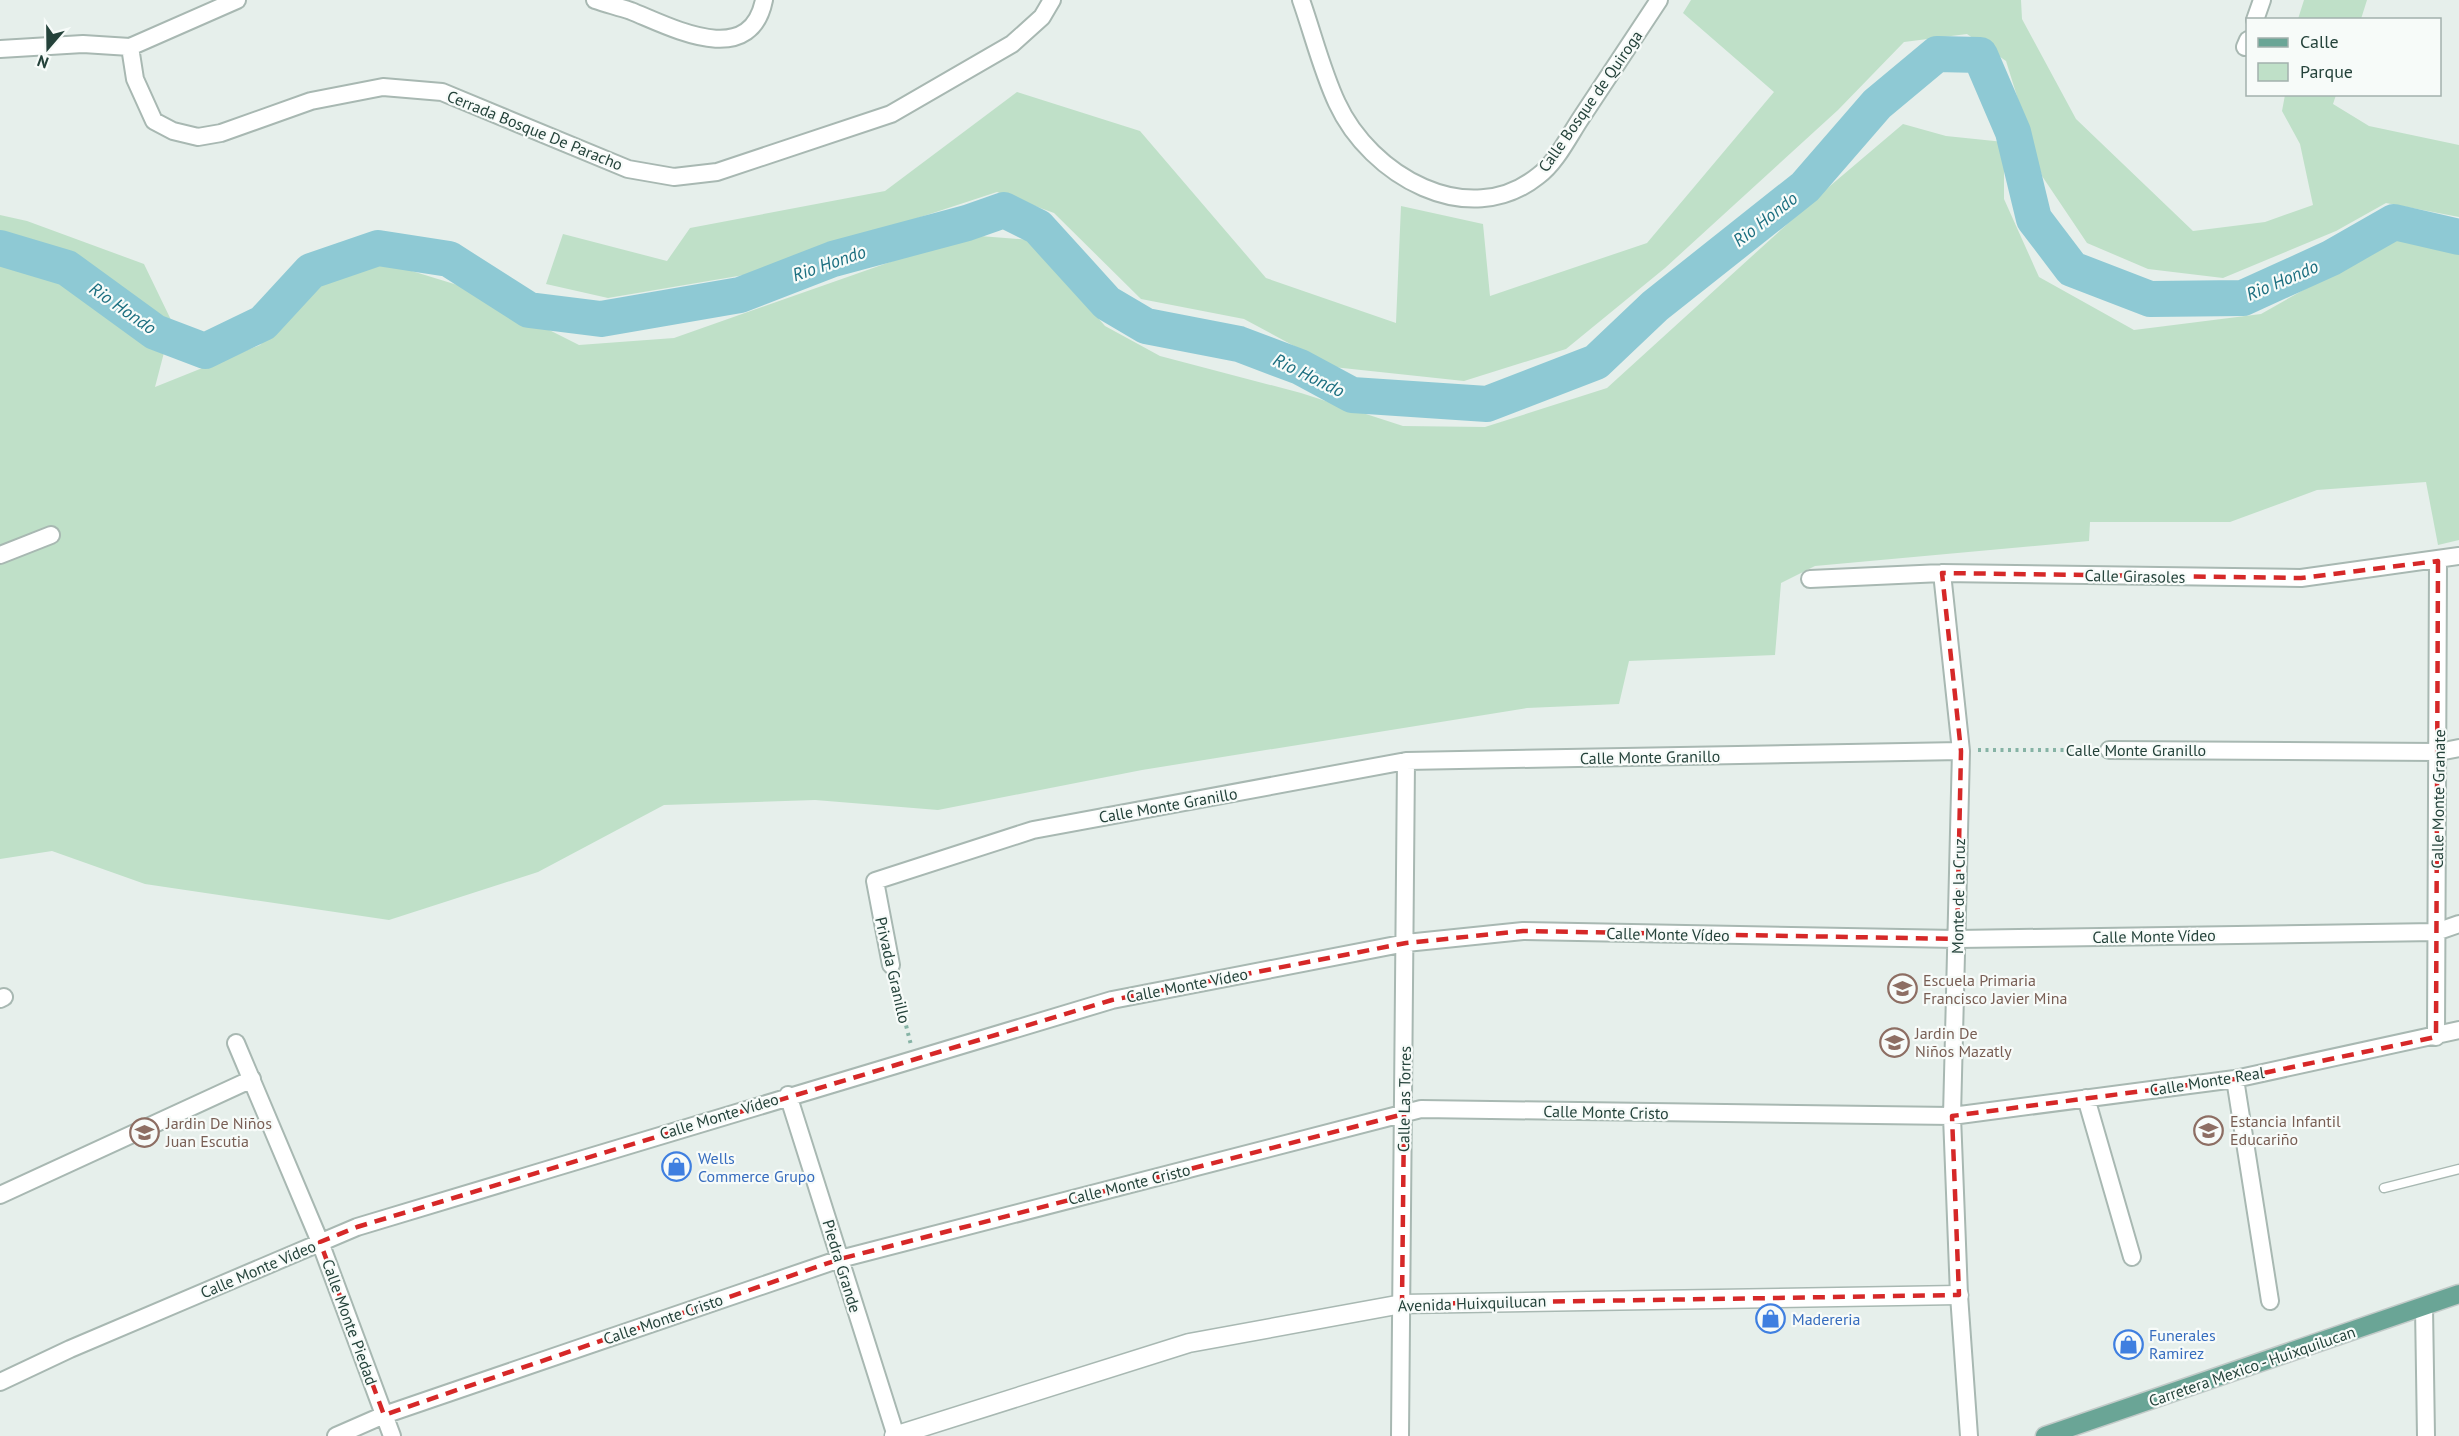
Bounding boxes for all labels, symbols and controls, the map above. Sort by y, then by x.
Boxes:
north arrow [18,18,78,78]
legend [2246,18,2441,96]
street label: Calle Bosque de Quiroga [1534,26,1646,176]
text: Calle [2300,30,2339,53]
text: N [35,51,51,73]
text: Parque [2300,60,2353,83]
street label: Cerrada Bosque De Paracho [444,86,626,174]
water label: Rio Hondo [1728,186,1802,252]
water label: Rio Hondo [789,240,869,286]
water label: Rio Hondo [2242,254,2322,306]
water label: Rio Hondo [85,277,161,339]
water label: Rio Hondo [1270,348,1348,402]
street label: Calle Girasoles [2084,565,2186,587]
street label: Calle Monte Granate [2427,729,2449,869]
street label: Calle Monte Granillo [2066,740,2206,760]
street label: Calle Monte Granillo [1580,746,1720,768]
street label: Calle Monte Granillo [1097,783,1239,827]
street label: Monte de la Cruz [1947,838,1969,954]
street label: Privada Granillo [871,915,915,1025]
street label: Calle Monte Vídeo [1606,923,1730,945]
street label: Calle Monte Vídeo [2092,925,2216,947]
street label: Calle Monte Vídeo [1124,963,1250,1007]
place label: Escuela Primaria Francisco Javier Mina [1923,970,2067,1008]
school or university icon: Escuela Primaria Francisco Javier Mina [1886,973,1918,1005]
place label: Jardin De Niños Mazatly [1914,1023,2012,1061]
school or university icon: Jardin De Niños Mazatly [1878,1026,1910,1058]
street label: Calle Las Torres [1393,1046,1415,1152]
street label: Calle Monte Real [2148,1062,2266,1100]
street label: Calle Monte Vídeo [657,1088,781,1144]
street label: Calle Monte Cristo [1543,1101,1669,1123]
place label: Estancia Infantil Educariño [2230,1111,2341,1149]
place label: Jardin De Niños Juan Escutia [165,1113,272,1151]
school or university icon: Estancia Infantil Educariño [2193,1114,2225,1146]
school or university icon: Jardin De Niños Juan Escutia [129,1116,161,1148]
place label: Wells Commerce Grupo [698,1148,815,1186]
shop icon: Wells Commerce Grupo [661,1151,693,1183]
street label: Calle Monte Cristo [1066,1159,1192,1209]
street label: Piedra Grande [818,1217,866,1315]
street label: Calle Monte Vídeo [197,1236,319,1302]
street label: Calle Monte Piedad [318,1256,382,1388]
street label: Calle Monte Cristo [600,1289,726,1349]
street label: Avenida Huixquilucan [1397,1290,1547,1316]
shop icon: Madereria [1755,1303,1787,1335]
place label: Madereria [1792,1309,1861,1329]
street label: Carretera Mexico - Huixquilucan [2146,1321,2358,1411]
place label: Funerales Ramirez [2149,1325,2216,1363]
shop icon: Funerales Ramirez [2112,1328,2144,1360]

